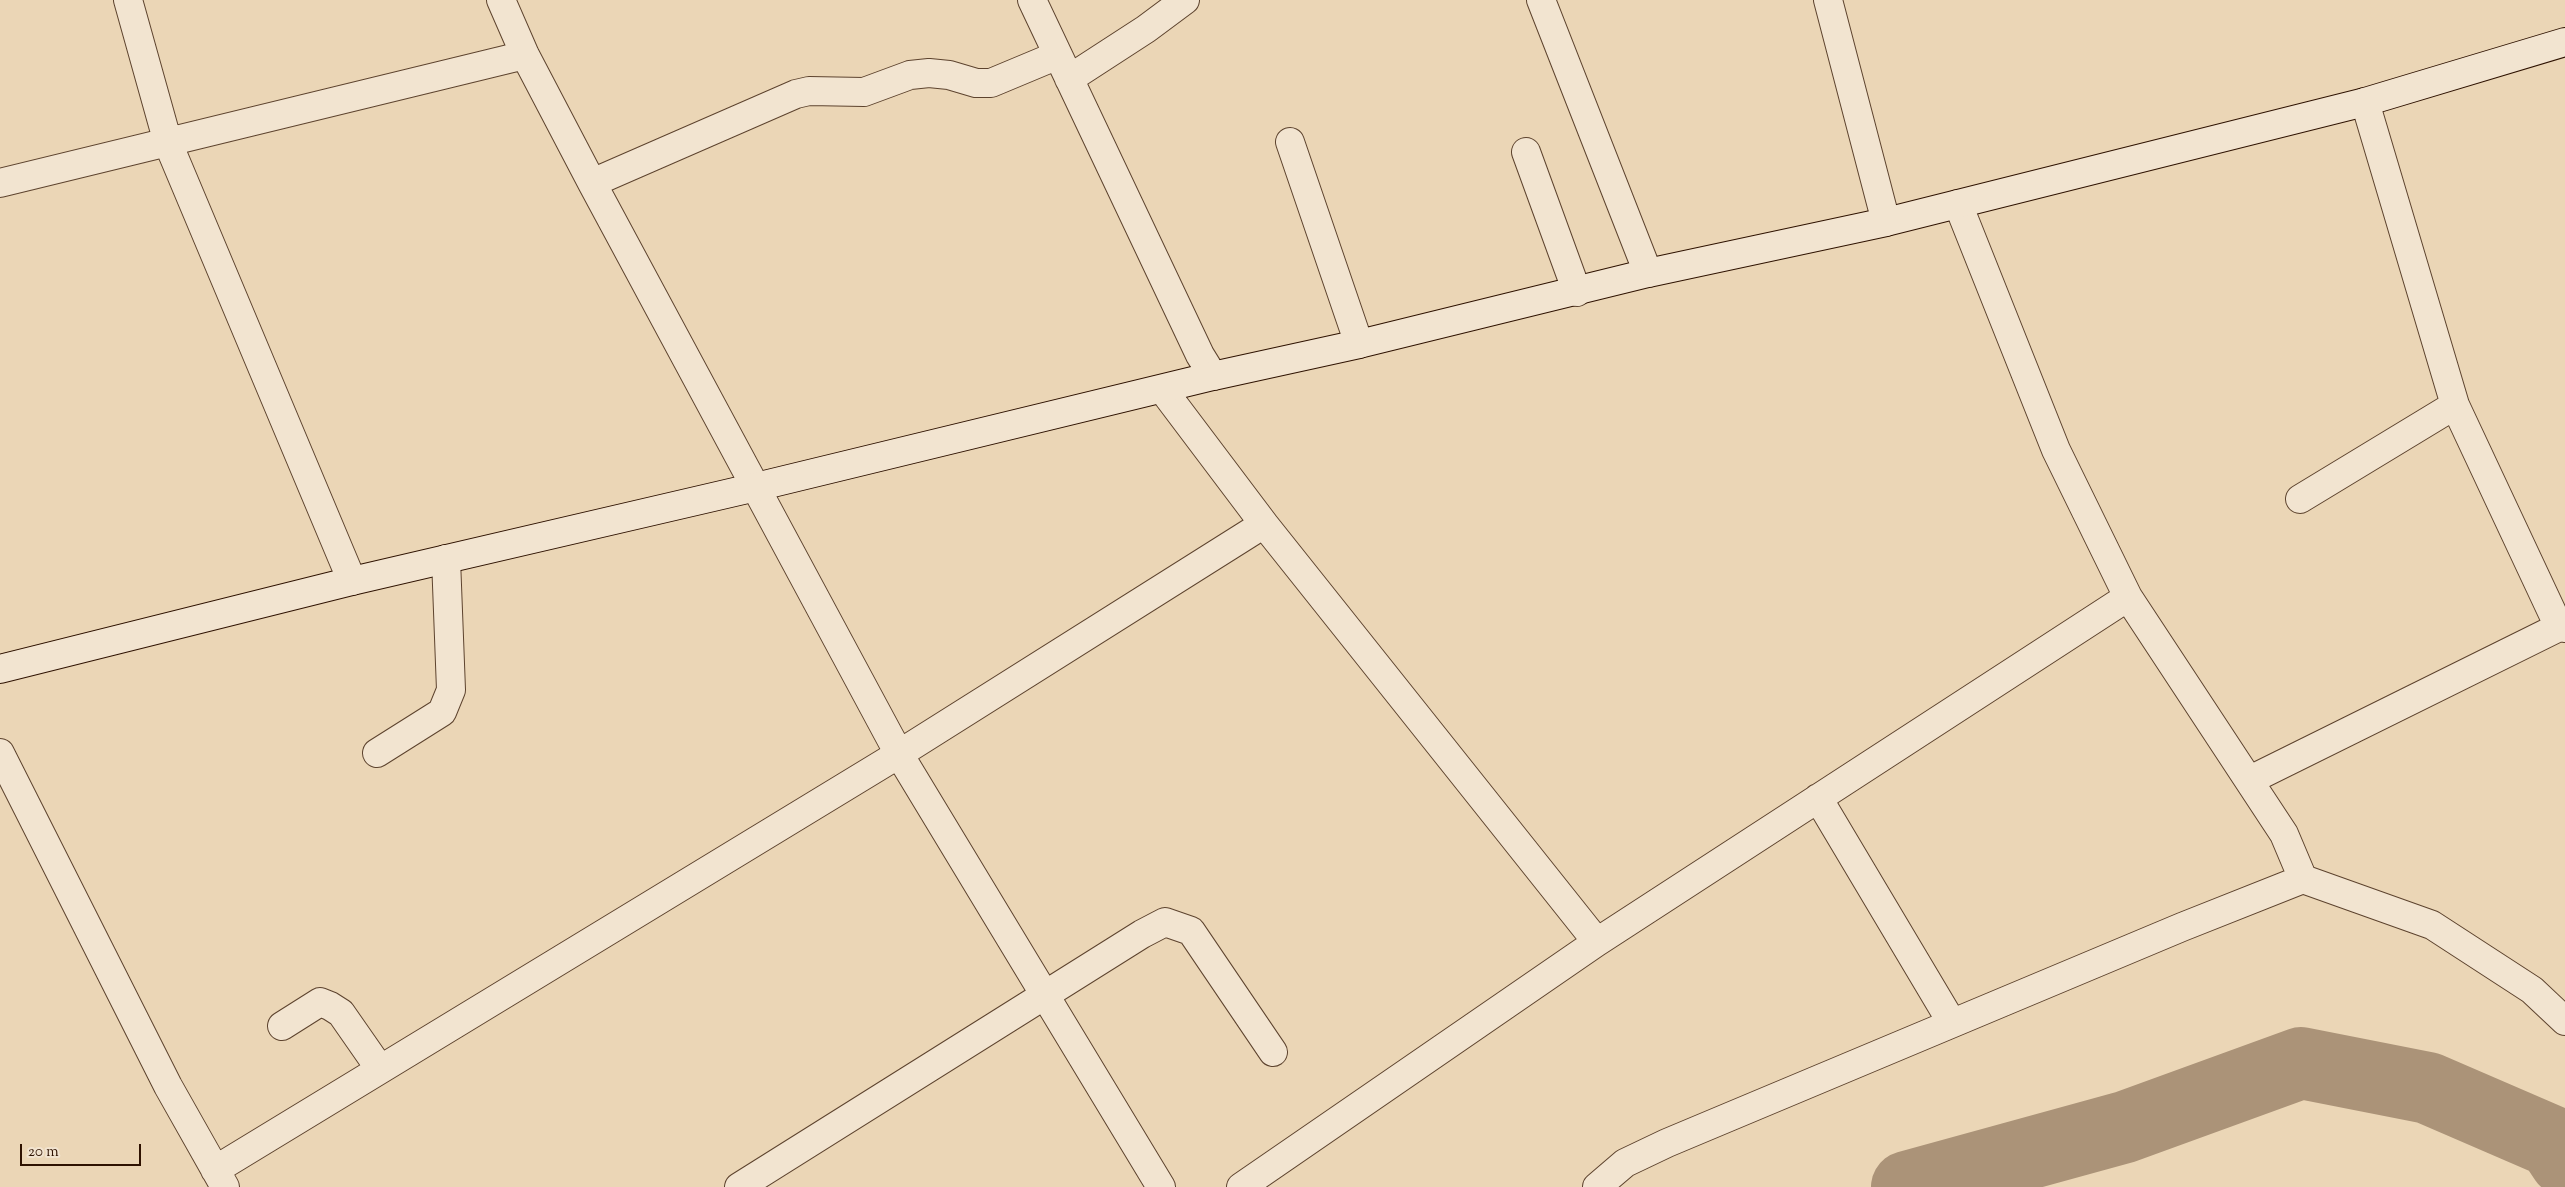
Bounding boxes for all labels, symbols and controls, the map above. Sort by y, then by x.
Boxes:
scale bar [22,1134,144,1166]
text: 20 m [28,1142,59,1163]

